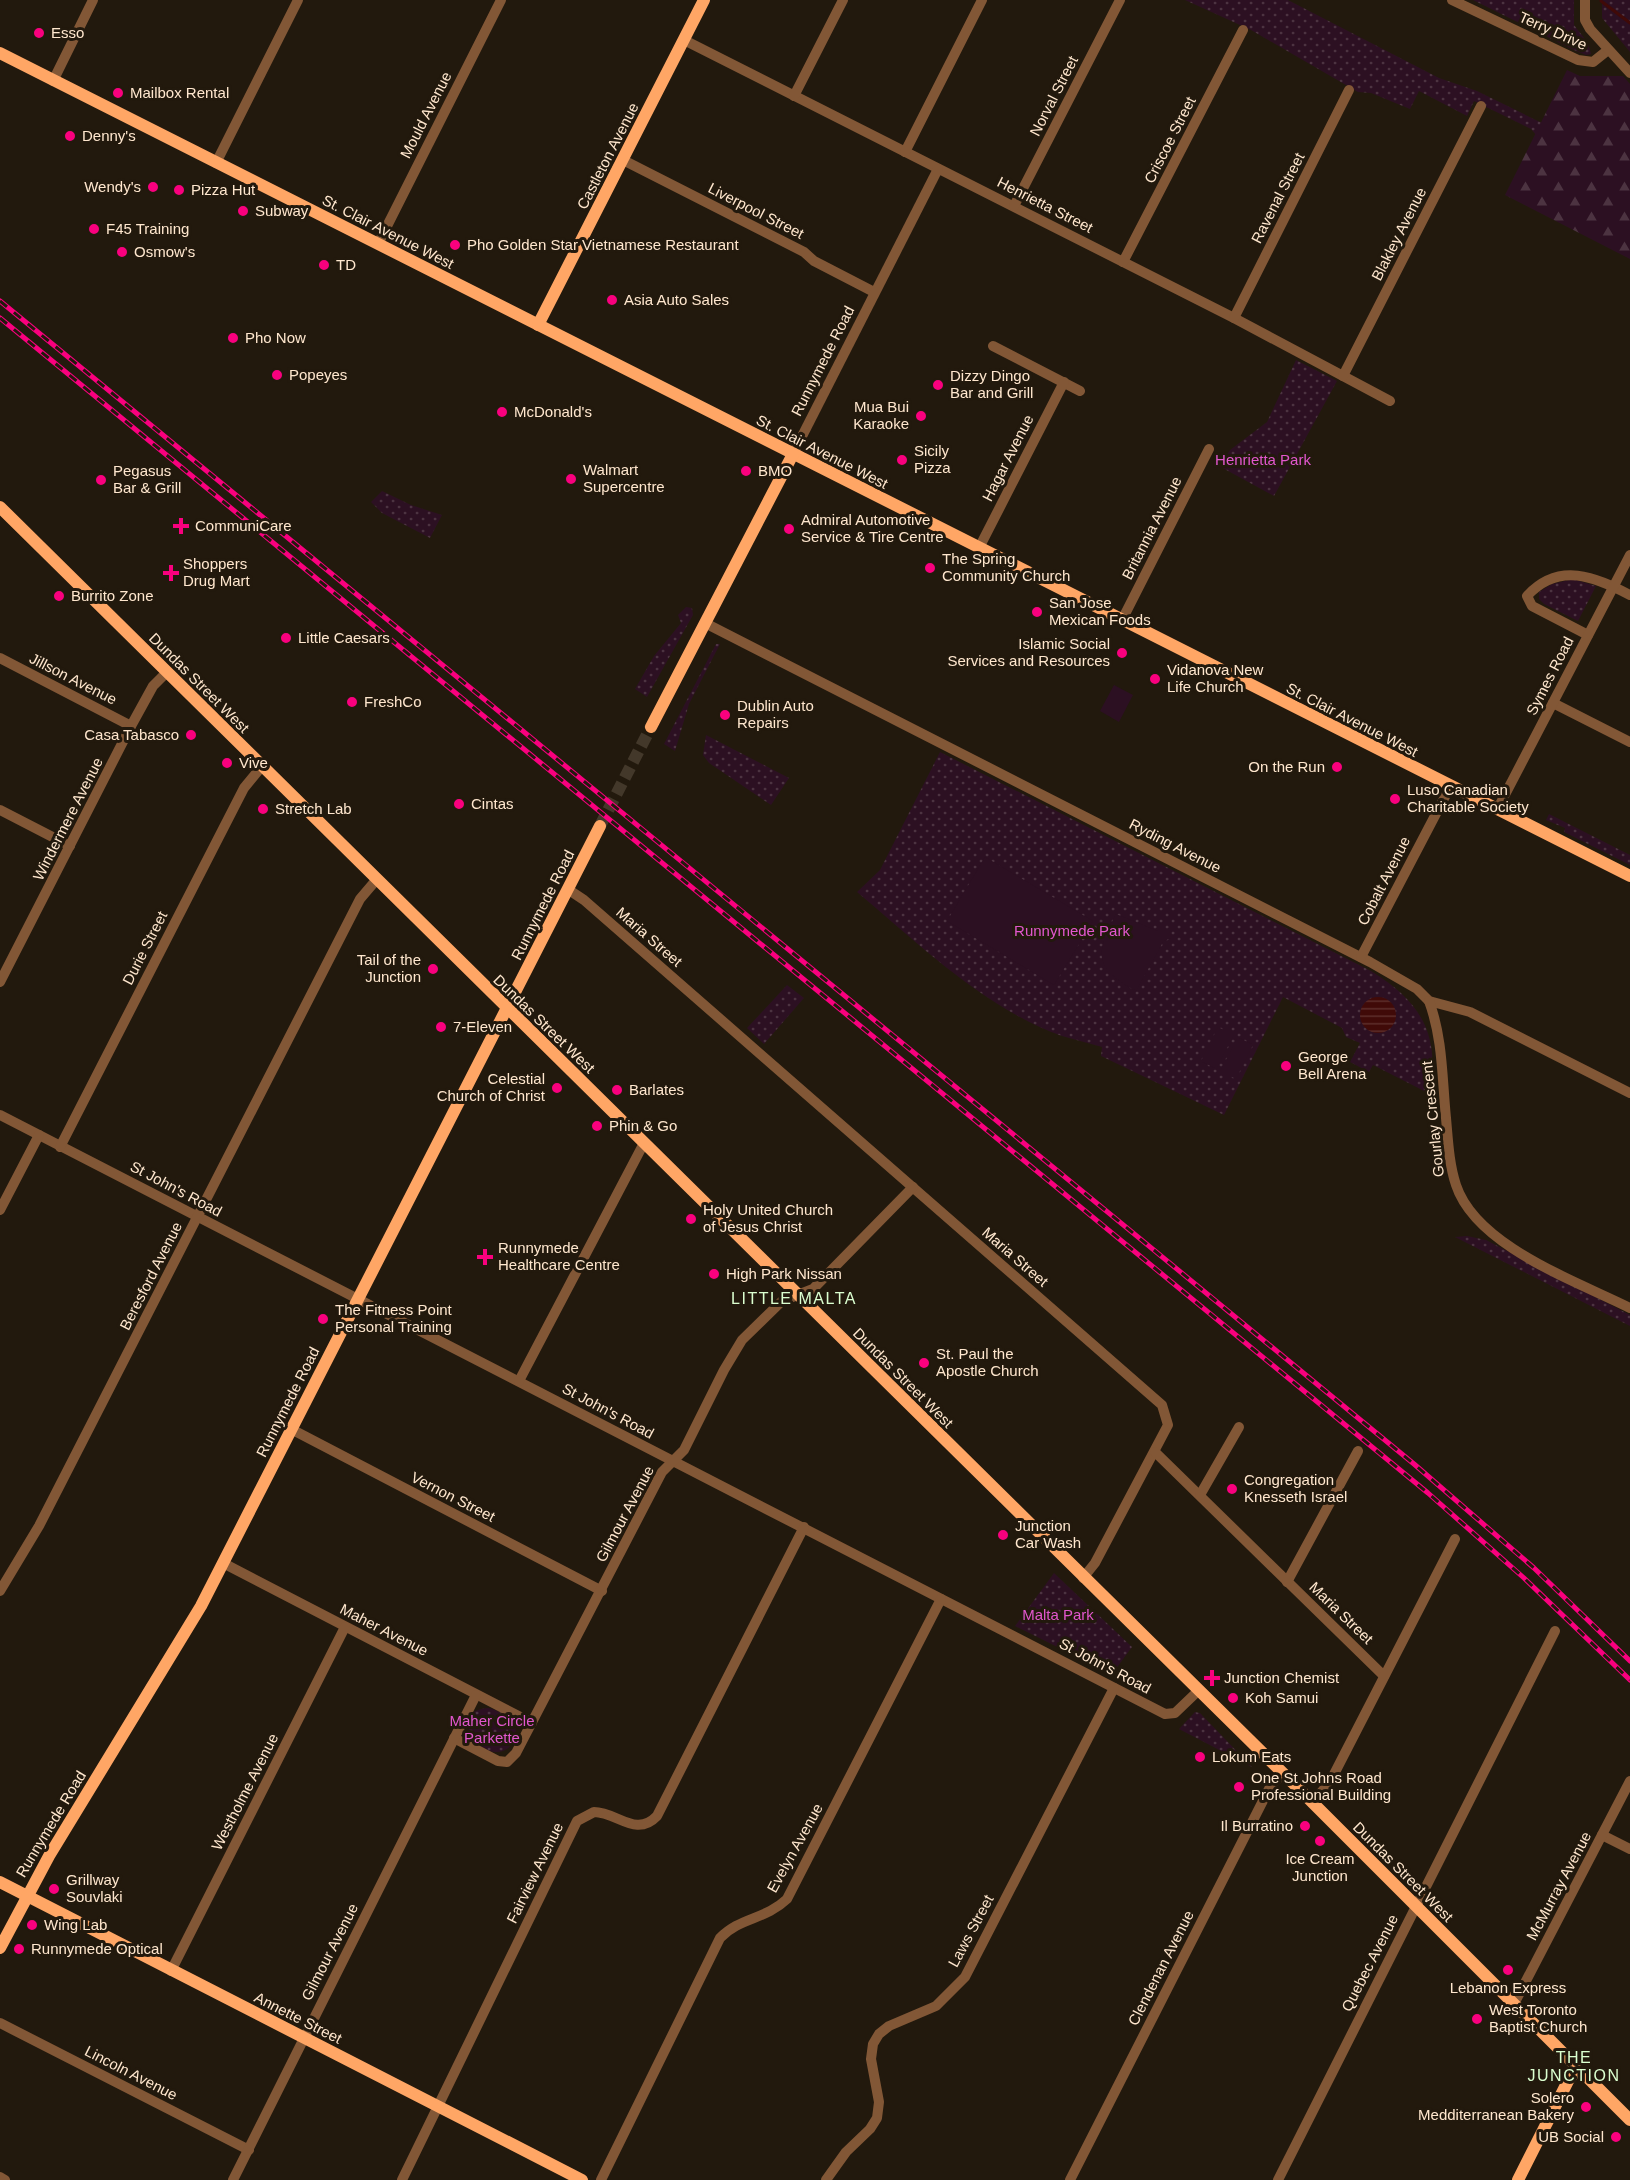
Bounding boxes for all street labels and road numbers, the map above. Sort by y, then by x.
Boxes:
street label: Terry Drive [1517,8,1590,53]
street label: Norval Street [1026,52,1081,139]
street label: Mould Avenue [396,69,455,161]
street label: Criscoe Street [1140,93,1199,186]
street label: Castleton Avenue [573,100,642,212]
street label: Ravenal Street [1247,149,1308,246]
street label: Henrietta Street [995,173,1097,236]
street label: Liverpool Street [706,179,808,242]
street label: Blakley Avenue [1368,184,1429,283]
street label: St. Clair Avenue West [320,191,458,272]
street label: Runnymede Road [788,303,858,419]
street label: St. Clair Avenue West [754,411,892,492]
street label: Hagar Avenue [978,412,1037,504]
street label: Britannia Avenue [1118,474,1185,582]
street label: Dundas Street West [146,629,253,737]
street label: Symes Road [1522,634,1577,718]
street label: Jillson Avenue [27,649,120,708]
street label: St. Clair Avenue West [1284,679,1422,760]
street label: Windermere Avenue [29,754,106,883]
street label: Ryding Avenue [1127,815,1224,876]
street label: Cobalt Avenue [1354,834,1413,928]
street label: Runnymede Road [508,847,578,963]
street label: Maria Street [613,903,686,970]
street label: Durie Street [119,908,171,987]
street label: Dundas Street West [490,971,599,1077]
street label: Gourlay Crescent [1418,1059,1447,1178]
street label: St John's Road [128,1157,225,1220]
street label: Beresford Avenue [116,1219,185,1333]
street label: Maria Street [979,1223,1052,1290]
street label: Dundas Street West [850,1324,957,1432]
street label: Runnymede Road [253,1344,323,1460]
street label: St John's Road [560,1379,657,1442]
street label: Gilmour Avenue [592,1463,657,1565]
street label: Vernon Street [409,1468,499,1525]
street label: Maria Street [1306,1578,1377,1648]
street label: Maher Avenue [337,1600,431,1659]
street label: St John's Road [1057,1634,1154,1697]
street label: Westholme Avenue [208,1731,281,1853]
street label: Runnymede Road [12,1768,89,1880]
street label: Evelyn Avenue [763,1800,826,1895]
street label: Dundas Street West [1350,1818,1457,1926]
street label: Fairview Avenue [503,1820,566,1926]
street label: McMurray Avenue [1523,1829,1594,1943]
street label: Laws Street [944,1891,997,1970]
street label: Gilmour Avenue [298,1900,361,2003]
street label: Clendenan Avenue [1124,1908,1197,2028]
street label: Quebec Avenue [1338,1911,1401,2014]
street label: Annette Street [252,1988,346,2047]
street label: Lincoln Avenue [82,2042,180,2103]

